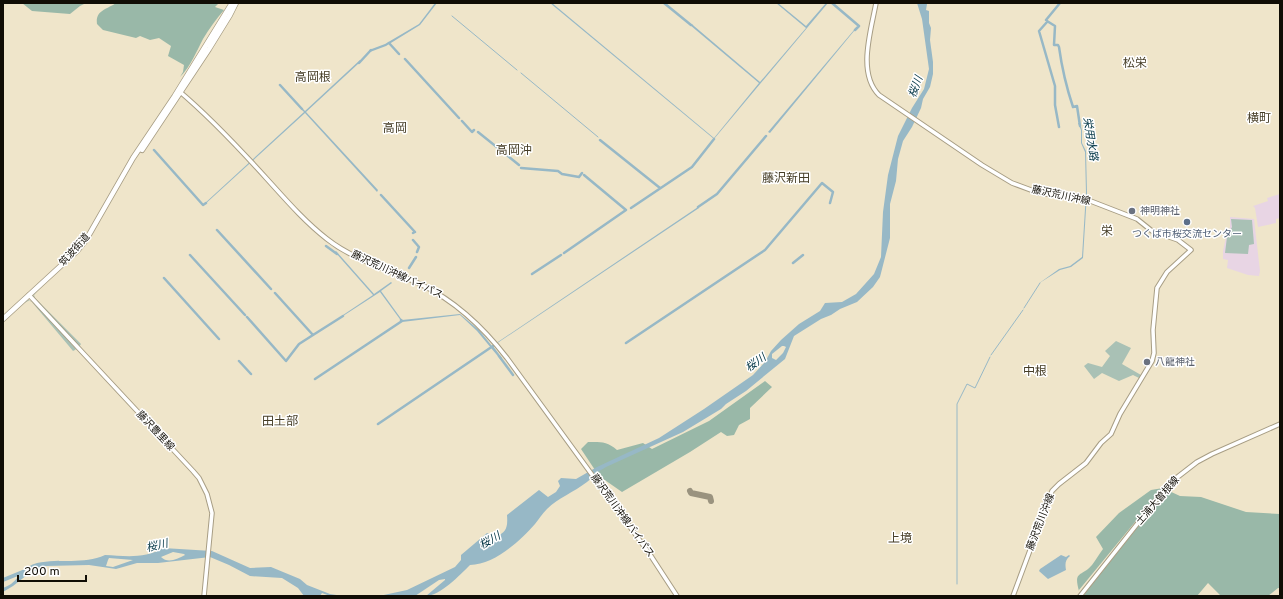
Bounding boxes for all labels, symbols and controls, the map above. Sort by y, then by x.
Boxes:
district label: 松栄 [1123,56,1147,72]
district label: 高岡根 [295,70,331,86]
water label: 桜川 [906,73,927,100]
district label: 横町 [1247,111,1271,127]
water label: 栄用水路 [1080,116,1101,163]
district label: 高岡 [383,121,407,137]
district label: 高岡沖 [496,143,532,159]
district label: 藤沢新田 [762,171,810,187]
street label: 藤沢荒川沖線 [1030,183,1092,209]
place label: 神明神社 [1140,205,1180,218]
marker: 神明神社 [1127,206,1137,216]
marker: つくば市桜交流センター [1182,217,1192,227]
district label: 栄 [1101,224,1113,240]
place label: つくば市桜交流センター [1132,228,1242,241]
street label: 筑波街道 [57,231,93,269]
street label: 藤沢荒川沖線バイパス [349,248,445,302]
water label: 桜川 [743,350,770,375]
place label: 八龍神社 [1155,356,1195,369]
marker: 八龍神社 [1142,357,1152,367]
district label: 中根 [1023,364,1047,380]
street label: 藤沢豊里線 [133,408,177,454]
district label: 田土部 [262,414,298,430]
street label: 藤沢荒川沖線バイパス [587,472,657,560]
street label: 土浦大曽根線 [1133,474,1183,528]
street label: 藤沢荒川沖線 [1024,492,1058,552]
water label: 桜川 [477,529,504,552]
district label: 上境 [888,531,912,547]
water label: 桜川 [145,536,170,555]
scale bar [18,557,86,583]
text: 200 m [24,564,60,580]

